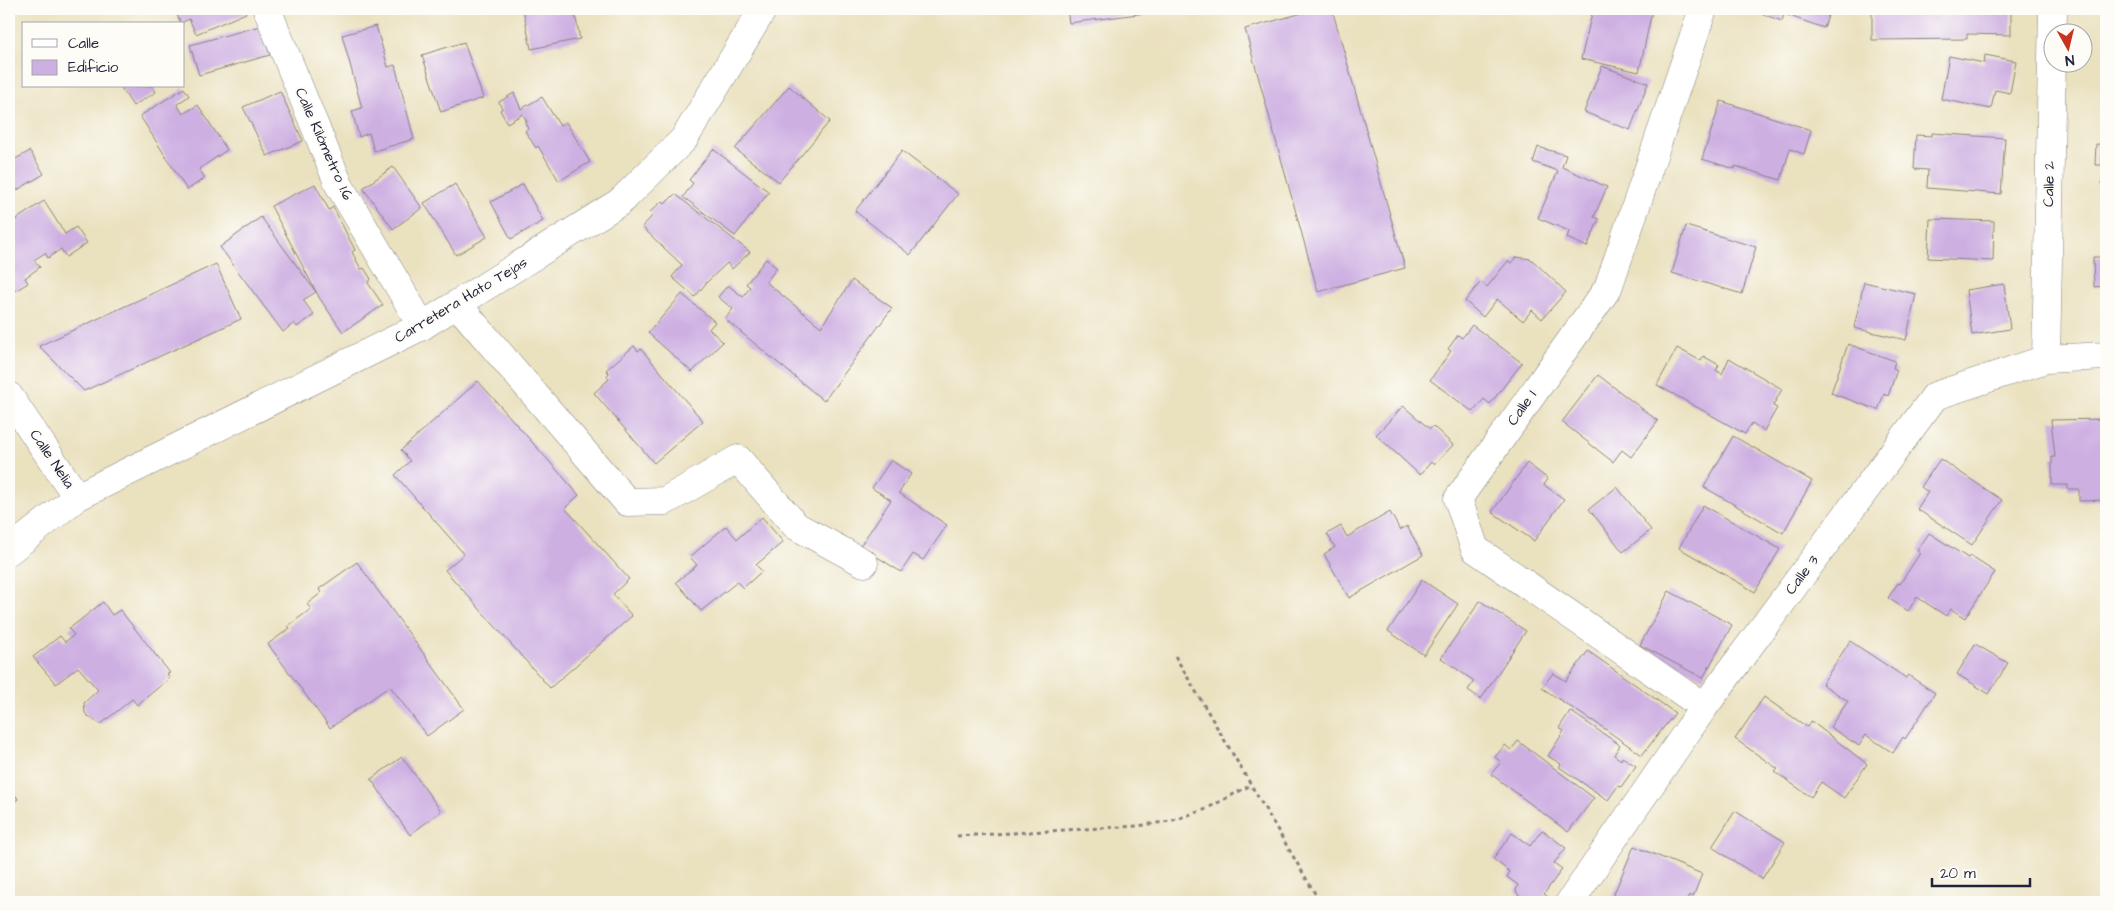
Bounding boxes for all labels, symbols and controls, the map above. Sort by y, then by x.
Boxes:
legend [22,22,185,88]
north arrow [2042,22,2092,72]
text: Calle [68,33,99,54]
text: N [2064,49,2075,70]
text: Edificio [68,57,119,78]
street label: Calle Kilómetro 1.6 [290,84,358,204]
street label: Calle 2 [2038,161,2060,207]
street label: Carretera Hato Tejas [391,252,532,348]
street label: Calle 1 [1502,386,1542,430]
street label: Calle Nelia [25,425,80,493]
street label: Calle 3 [1780,551,1824,599]
scale bar [1932,856,2030,888]
text: 20 m [1940,863,1976,884]

